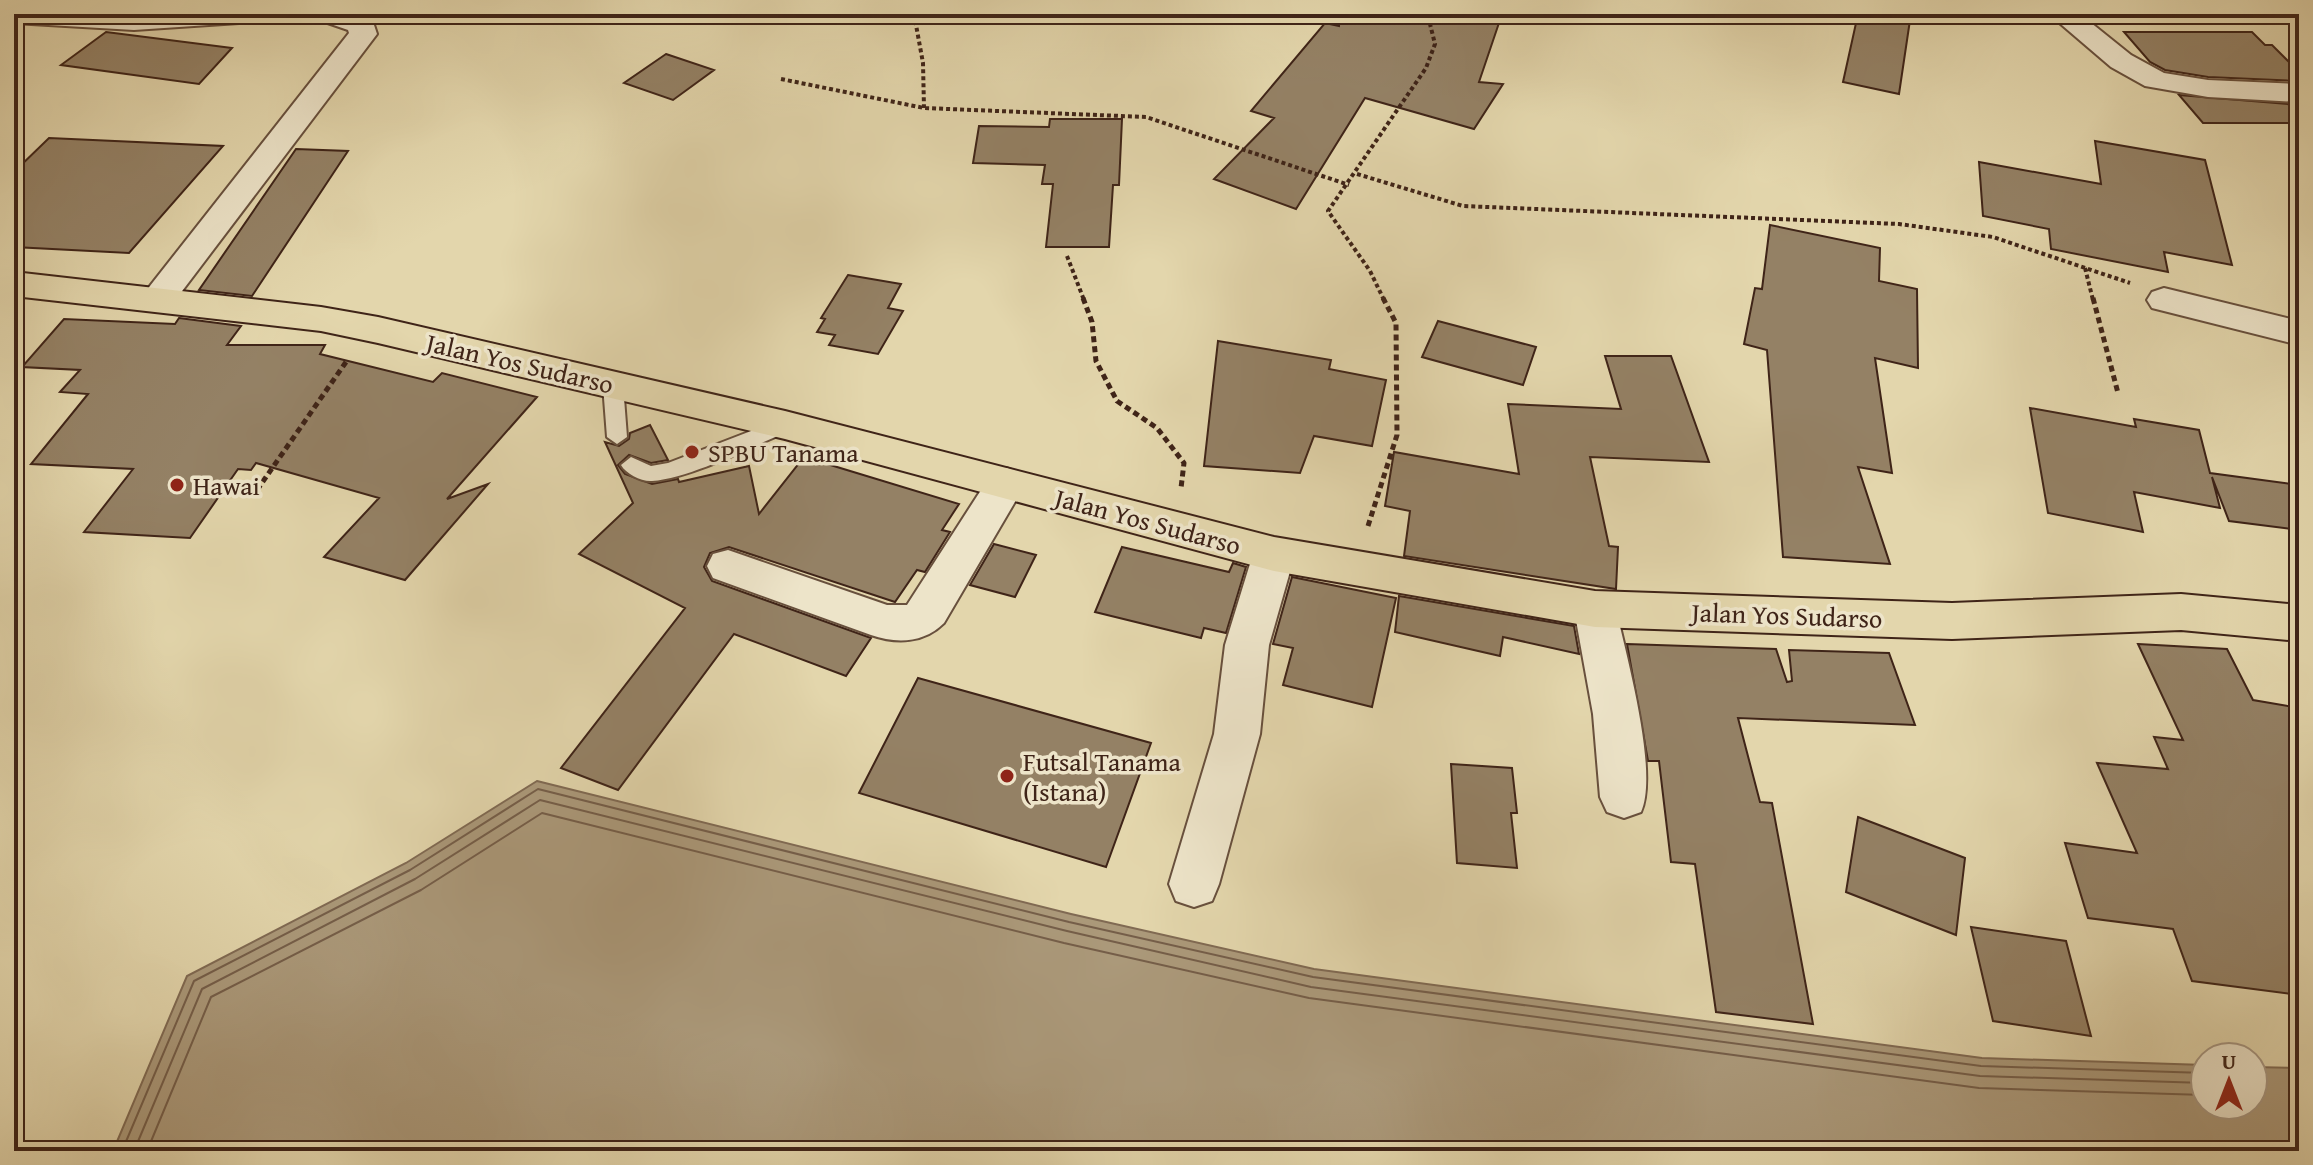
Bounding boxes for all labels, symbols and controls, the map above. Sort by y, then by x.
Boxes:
street label: Jalan Yos Sudarso [420,322,617,403]
place label: SPBU Tanama [708,433,859,472]
marker: SPBU Tanama [683,443,701,461]
place label: Hawai [193,466,260,505]
marker: Hawai [168,476,186,494]
street label: Jalan Yos Sudarso [1048,477,1245,565]
street label: Jalan Yos Sudarso [1688,592,1883,638]
place label: Futsal Tanama (Istana) [1023,742,1182,811]
marker: Futsal Tanama (Istana) [998,767,1016,785]
north arrow [2189,1041,2269,1121]
text: U [2222,1045,2237,1077]

